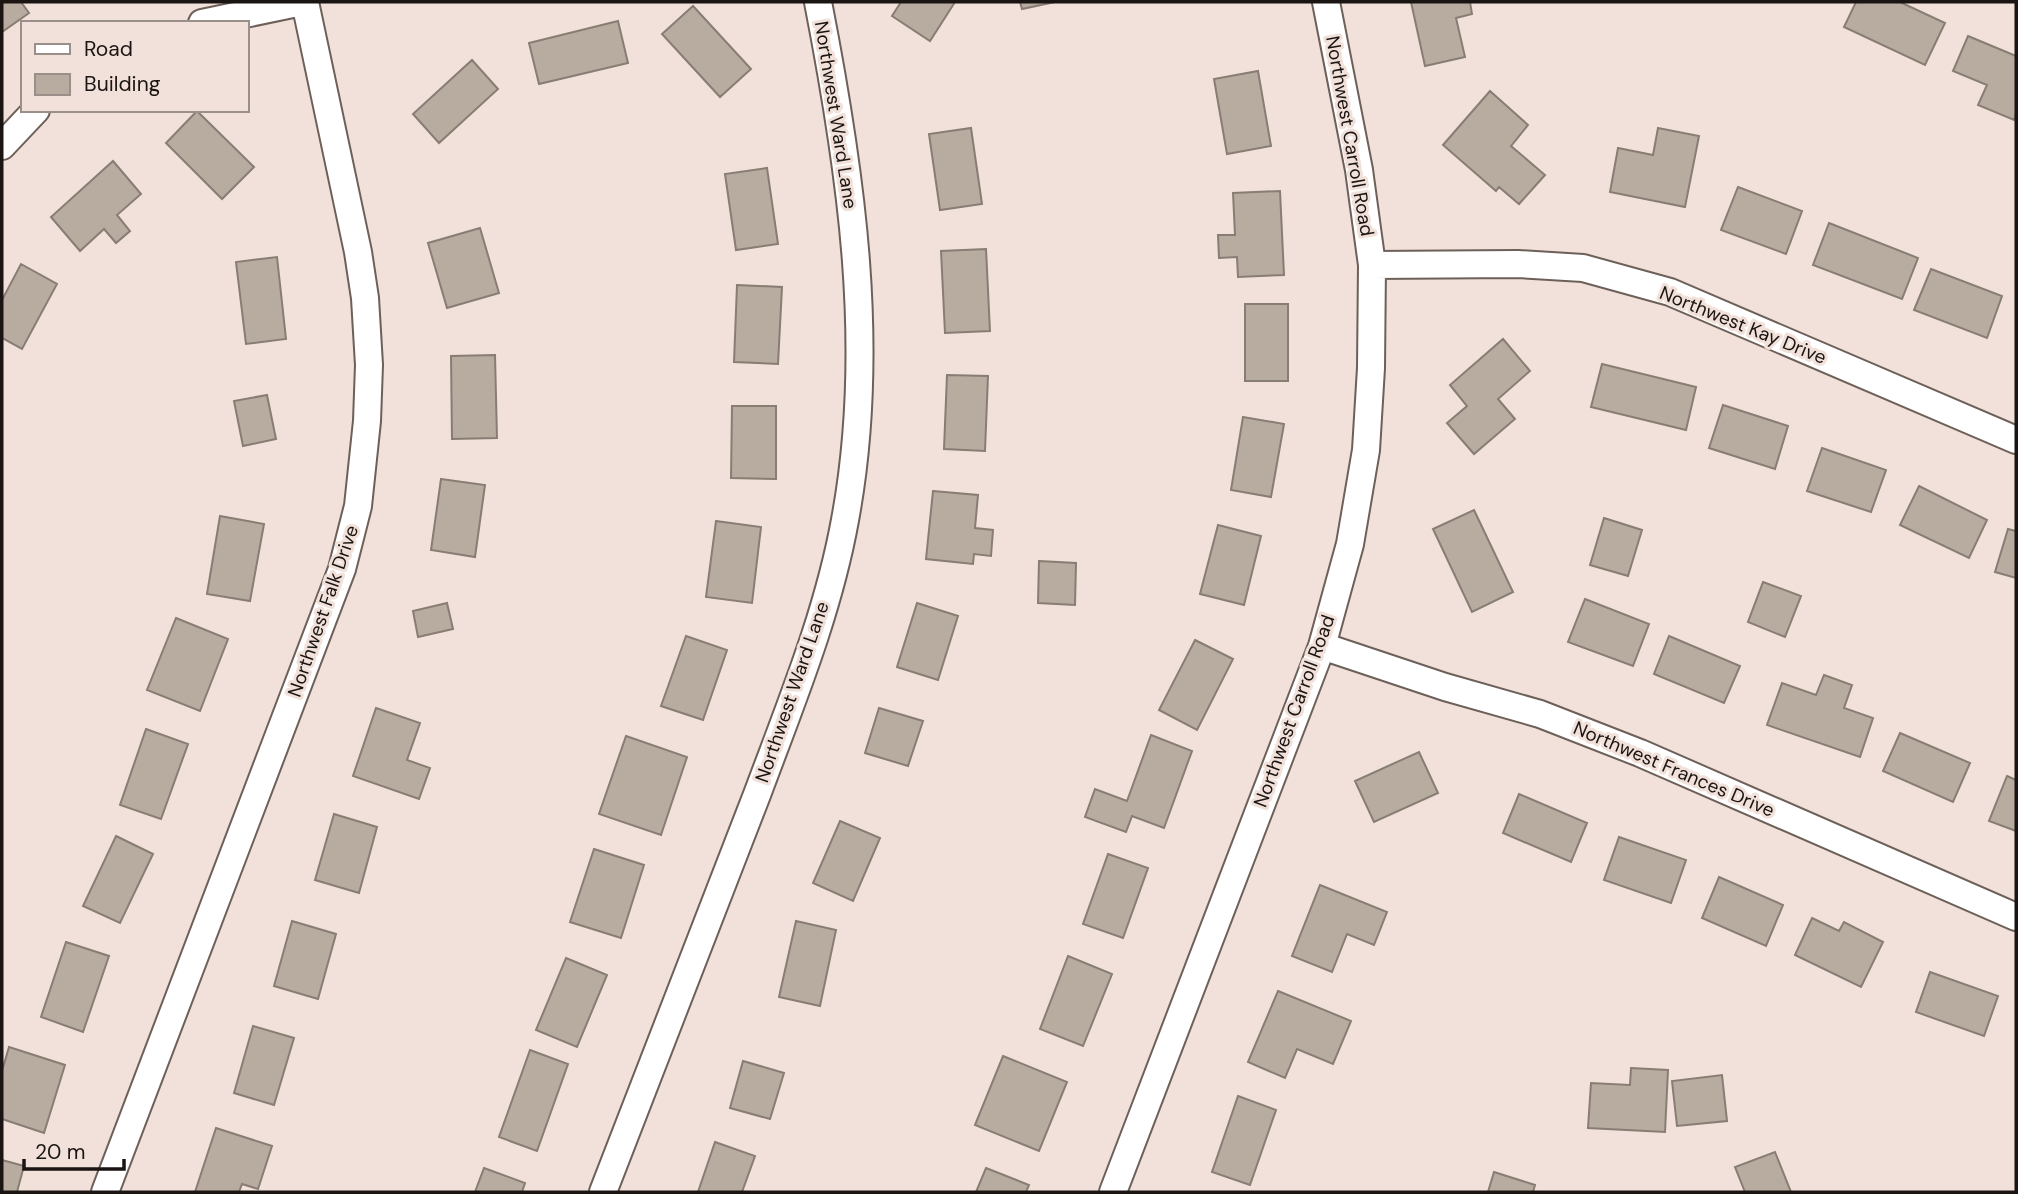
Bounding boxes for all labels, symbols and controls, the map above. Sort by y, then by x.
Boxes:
street label: Northwest Ward Lane [809,19,863,211]
legend [21,21,248,112]
street label: Northwest Carroll Road [1320,34,1380,238]
text: Road [84,35,133,63]
text: Building [84,70,161,98]
street label: Northwest Kay Drive [1656,280,1830,370]
street label: Northwest Falk Drive [282,522,364,700]
street label: Northwest Ward Lane [749,598,835,786]
street label: Northwest Carroll Road [1248,611,1340,811]
street label: Northwest Frances Drive [1570,715,1778,823]
scale bar [24,1128,124,1172]
text: 20 m [35,1138,86,1166]

